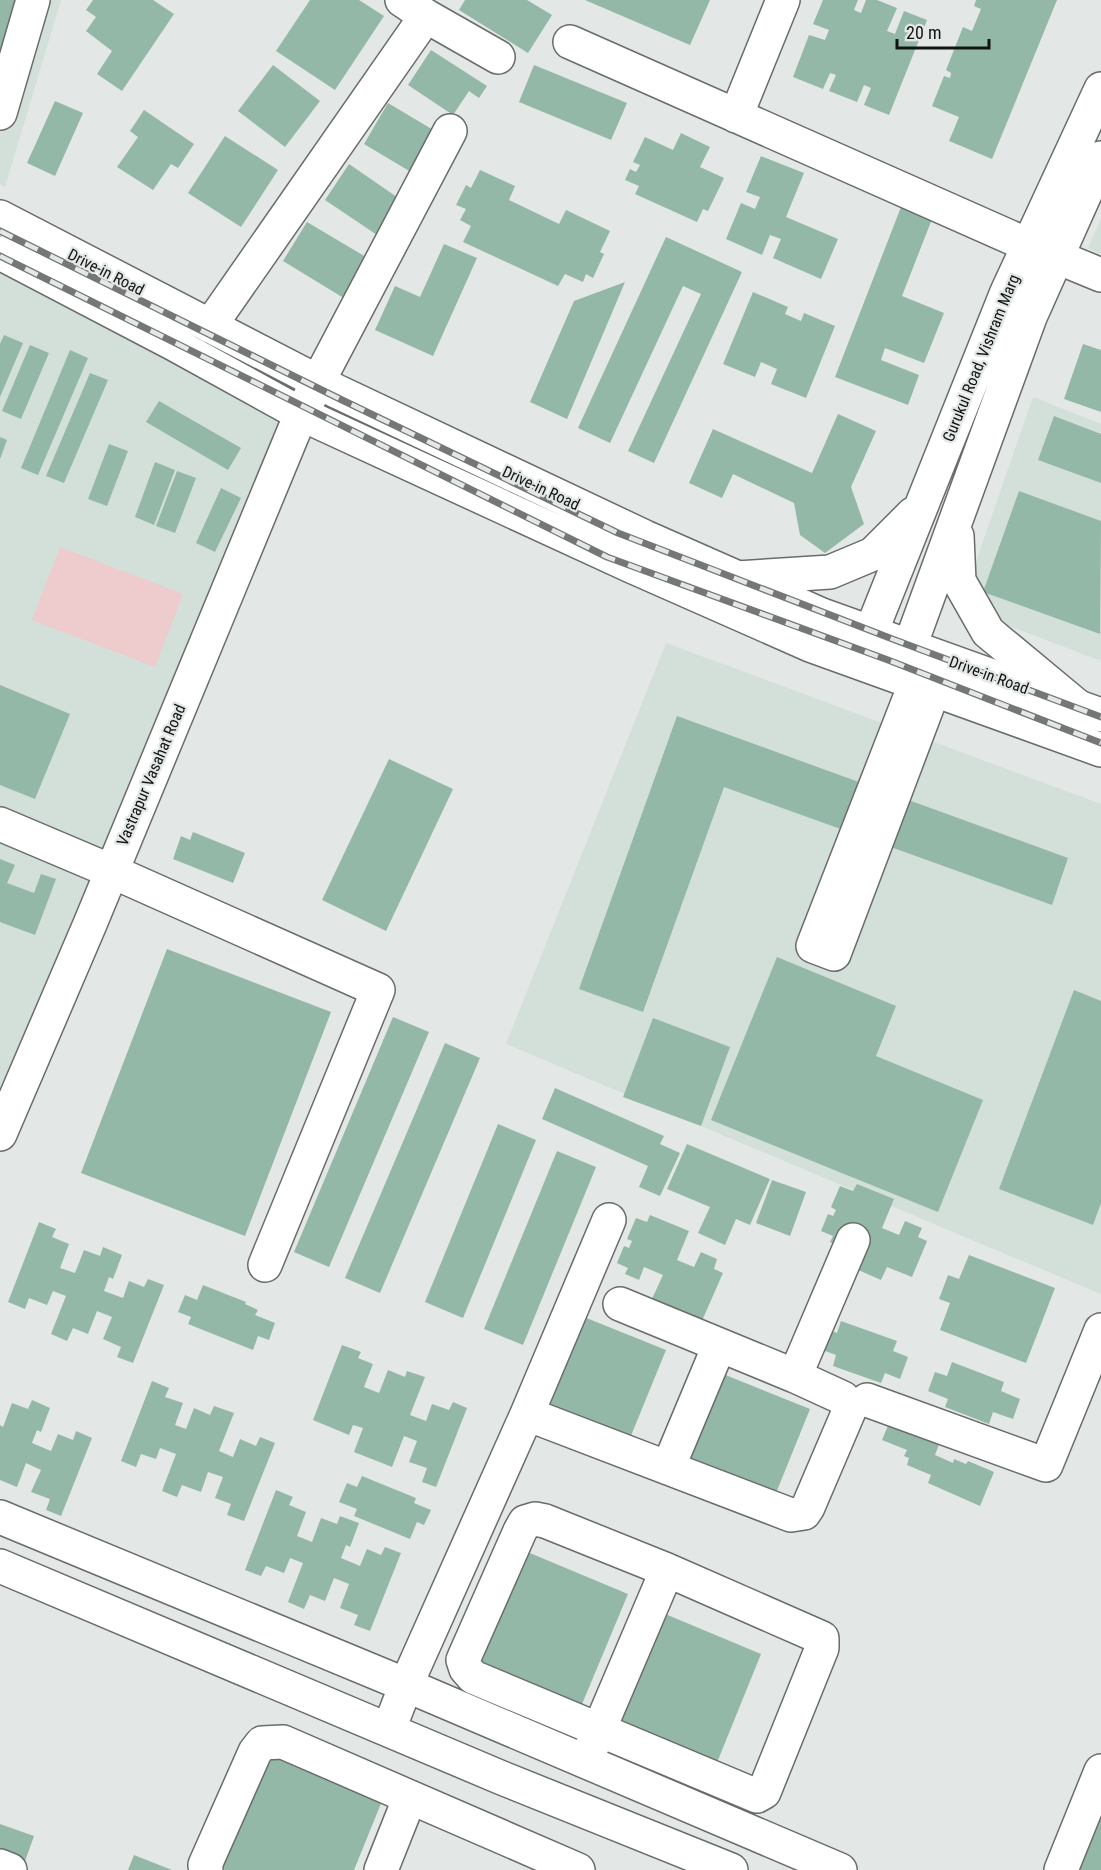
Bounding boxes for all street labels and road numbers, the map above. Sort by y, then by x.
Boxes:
street label: Drive-in Road [65,245,147,299]
street label: Gurukul Road, Vishram Marg [939,271,1023,445]
street label: Drive-in Road [499,462,583,514]
street label: Drive-in Road [947,652,1031,698]
street label: Vastrapur Vasahat Road [113,701,189,849]

